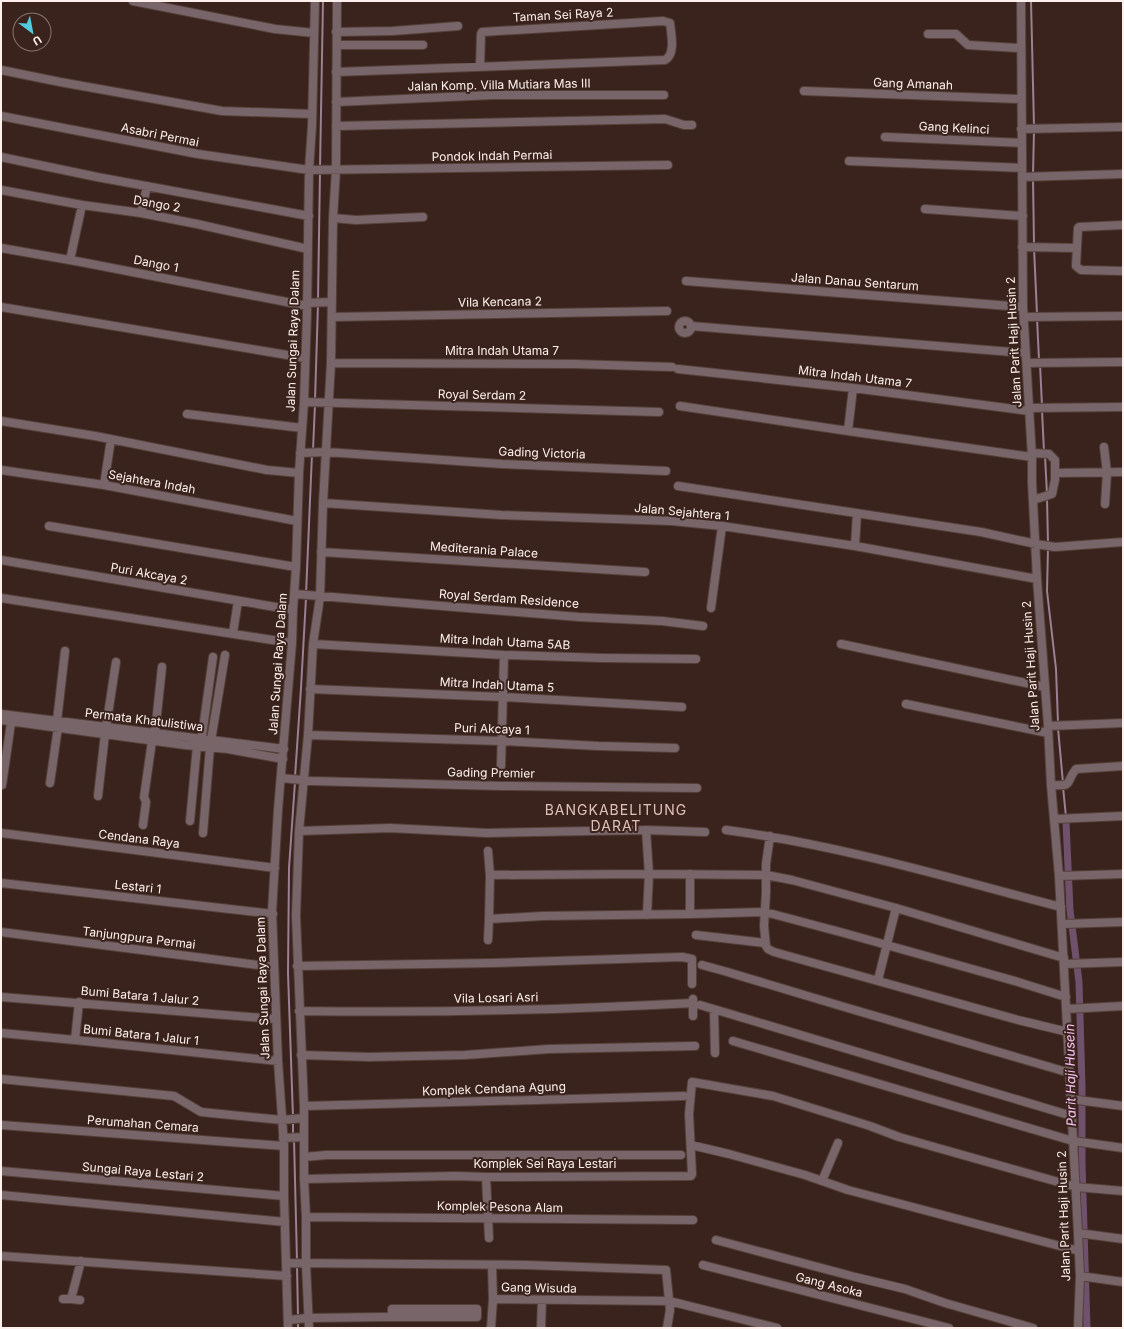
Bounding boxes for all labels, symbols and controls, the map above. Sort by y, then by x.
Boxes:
street label: Taman Sei Raya 2 [512,4,614,25]
north arrow [12,12,52,52]
text: U [30,32,44,49]
street label: Jalan Komp. Villa Mutiara Mas III [407,75,591,94]
street label: Gang Amanah [873,75,953,92]
street label: Gang Kelinci [918,118,990,137]
street label: Asabri Permai [120,120,200,149]
street label: Pondok Indah Permai [432,147,553,164]
street label: Dango 2 [132,192,182,215]
street label: Dango 1 [132,252,180,275]
street label: Jalan Sungai Raya Dalam [283,269,302,412]
street label: Jalan Danau Sentarum [791,270,919,293]
street label: Jalan Parit Haji Husin 2 [1003,276,1024,408]
street label: Vila Kencana 2 [458,293,542,310]
street label: Mitra Indah Utama 7 [445,343,559,358]
street label: Mitra Indah Utama 7 [797,362,913,391]
street label: Royal Serdam 2 [438,386,526,403]
street label: Gading Victoria [498,443,586,462]
street label: Sejahtera Indah [107,466,197,497]
street label: Jalan Sejahtera 1 [634,500,730,523]
street label: Mediterania Palace [430,538,539,561]
street label: Puri Akcaya 2 [109,559,189,588]
street label: Royal Serdam Residence [439,586,580,611]
street label: Jalan Sungai Raya Dalam [265,592,290,736]
street label: Jalan Parit Haji Husin 2 [1018,600,1043,732]
street label: Mitra Indah Utama 5AB [439,631,571,652]
street label: Mitra Indah Utama 5 [439,674,555,695]
street label: Permata Khatulistiwa [84,705,204,734]
street label: Puri Akcaya 1 [454,720,530,737]
street label: Gading Premier [447,764,535,781]
district label: BANGKABELITUNG DARAT [545,801,687,834]
street label: Cendana Raya [98,826,181,851]
street label: Lestari 1 [114,877,162,896]
street label: Jalan Sungai Raya Dalam [253,917,272,1060]
street label: Tanjungpura Permai [82,923,196,952]
street label: Bumi Batara 1 Jalur 2 [80,983,200,1008]
street label: Vila Losari Asri [454,989,538,1006]
street label: Bumi Batara 1 Jalur 1 [82,1021,200,1048]
water label: Parit Haji Husein [1061,1023,1079,1126]
street label: Komplek Cendana Agung [422,1078,566,1099]
street label: Perumahan Cemara [87,1112,199,1135]
street label: Jalan Parit Haji Husin 2 [1054,1150,1073,1282]
street label: Komplek Sei Raya Lestari [474,1156,617,1171]
street label: Sungai Raya Lestari 2 [81,1159,205,1184]
street label: Komplek Pesona Alam [437,1198,563,1215]
street label: Gang Asoka [794,1269,864,1300]
street label: Gang Wisuda [501,1279,577,1296]

